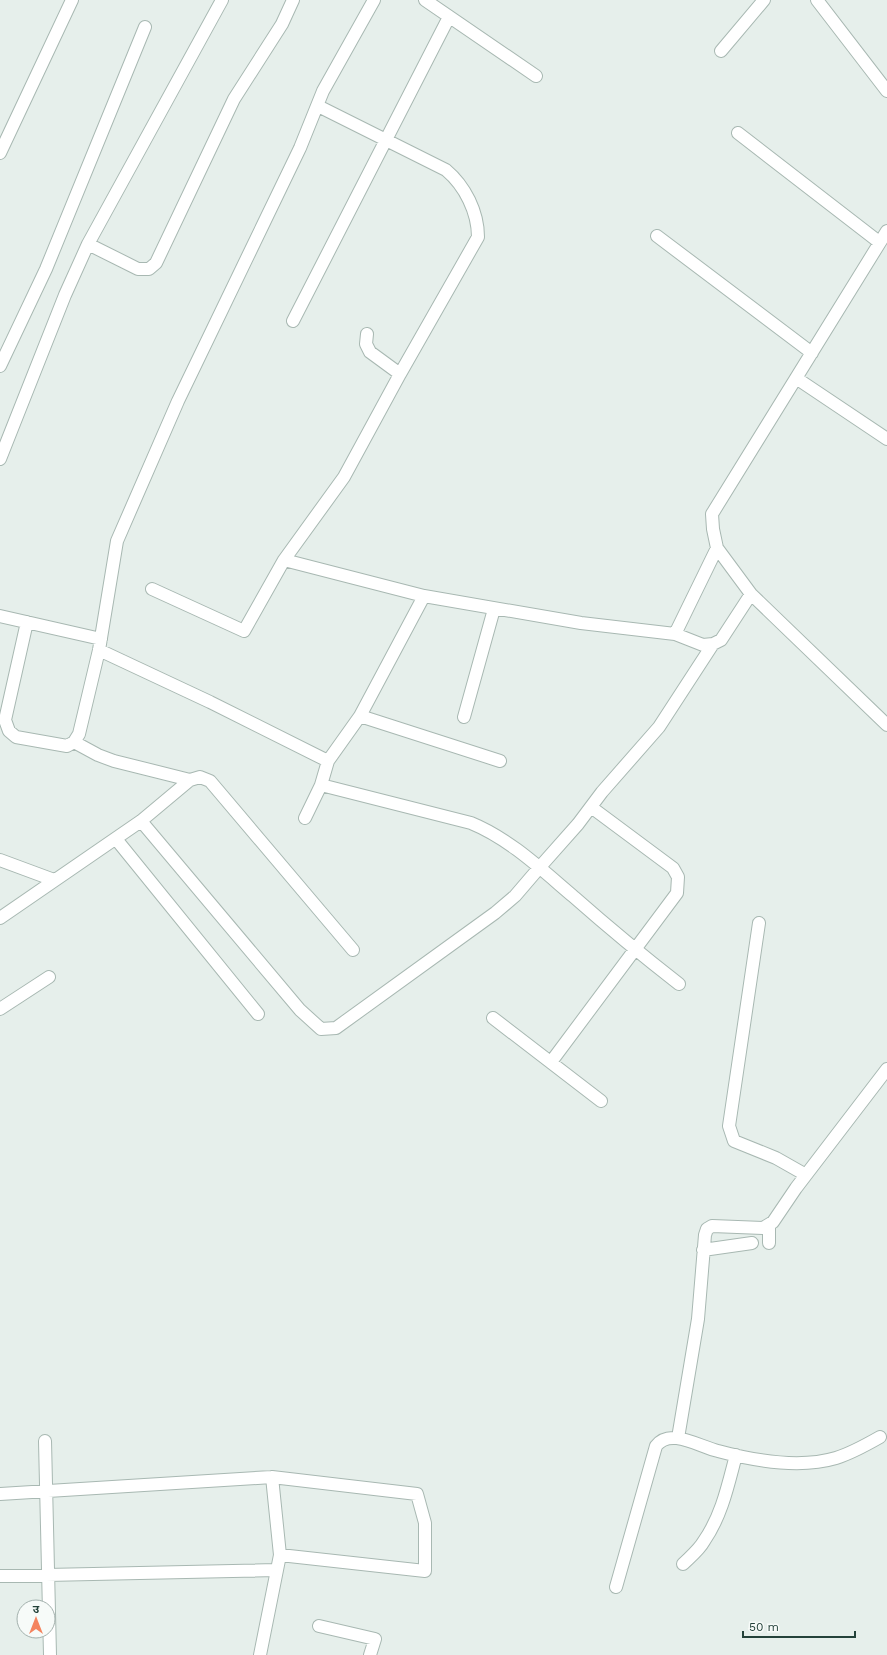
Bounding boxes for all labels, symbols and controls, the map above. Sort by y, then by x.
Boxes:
north arrow [16,1599,56,1639]
text: उ [33,1603,40,1616]
scale bar [743,1613,855,1639]
text: 50 m [749,1620,779,1634]

